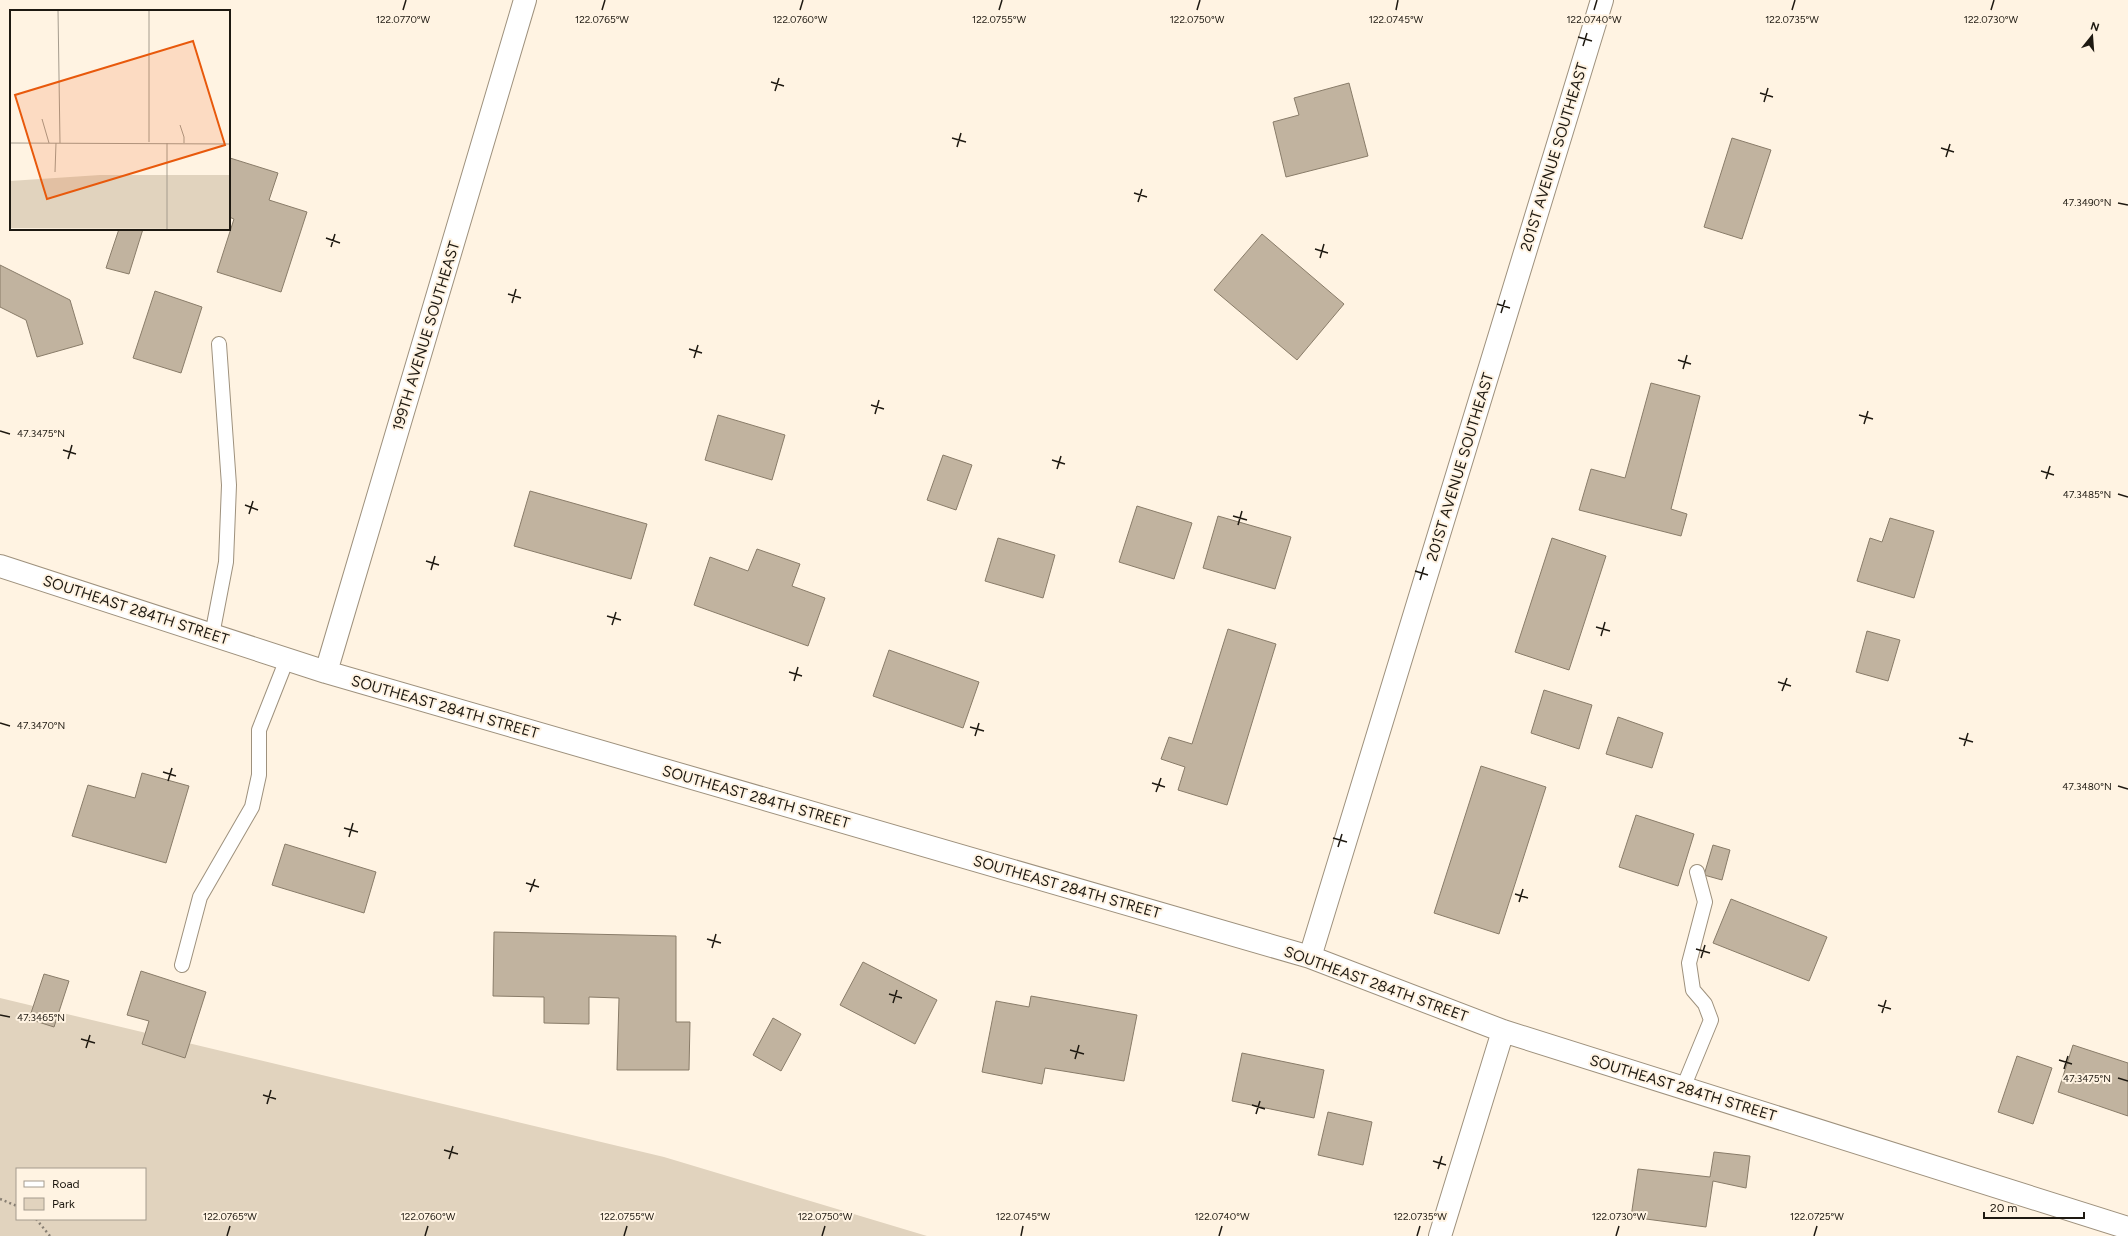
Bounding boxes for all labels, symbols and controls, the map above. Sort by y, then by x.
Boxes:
inset map [10,10,230,230]
text: 122.0770°W [376,13,431,26]
text: 122.0765°W [575,13,629,26]
text: 122.0760°W [773,13,828,26]
text: 122.0755°W [972,13,1026,26]
text: 122.0750°W [1170,13,1225,26]
text: 122.0745°W [1369,13,1424,26]
text: 122.0740°W [1566,13,1622,26]
text: 122.0735°W [1765,13,1819,26]
text: 122.0730°W [1964,13,2019,26]
north arrow [2072,16,2112,56]
text: N [2089,19,2101,34]
street label: 201ST AVENUE SOUTHEAST [1517,60,1592,254]
text: 47.3490°N [2063,196,2111,209]
street label: 199TH AVENUE SOUTHEAST [389,238,464,433]
street label: 201ST AVENUE SOUTHEAST [1423,370,1498,564]
text: 47.3475°N [17,427,65,440]
text: 47.3485°N [2063,488,2111,501]
street label: SOUTHEAST 284TH STREET [41,571,232,649]
street label: SOUTHEAST 284TH STREET [349,672,541,743]
text: 47.3470°N [17,719,65,732]
street label: SOUTHEAST 284TH STREET [660,762,852,833]
text: 47.3480°N [2062,780,2112,793]
street label: SOUTHEAST 284TH STREET [971,852,1163,923]
street label: SOUTHEAST 284TH STREET [1282,942,1471,1026]
text: 47.3465°N [17,1011,65,1024]
street label: SOUTHEAST 284TH STREET [1588,1051,1779,1125]
text: 47.3475°N [2063,1072,2111,1085]
legend [16,1168,146,1220]
text: Road [52,1177,80,1191]
scale bar [1984,1194,2084,1220]
text: Park [52,1197,75,1211]
text: 20 m [1990,1201,2018,1215]
text: 122.0765°W [203,1210,257,1223]
text: 122.0760°W [401,1210,456,1223]
text: 122.0755°W [600,1210,654,1223]
text: 122.0750°W [798,1210,853,1223]
text: 122.0745°W [996,1210,1051,1223]
text: 122.0740°W [1194,1210,1250,1223]
text: 122.0735°W [1393,1210,1447,1223]
text: 122.0730°W [1592,1210,1647,1223]
text: 122.0725°W [1790,1210,1844,1223]

